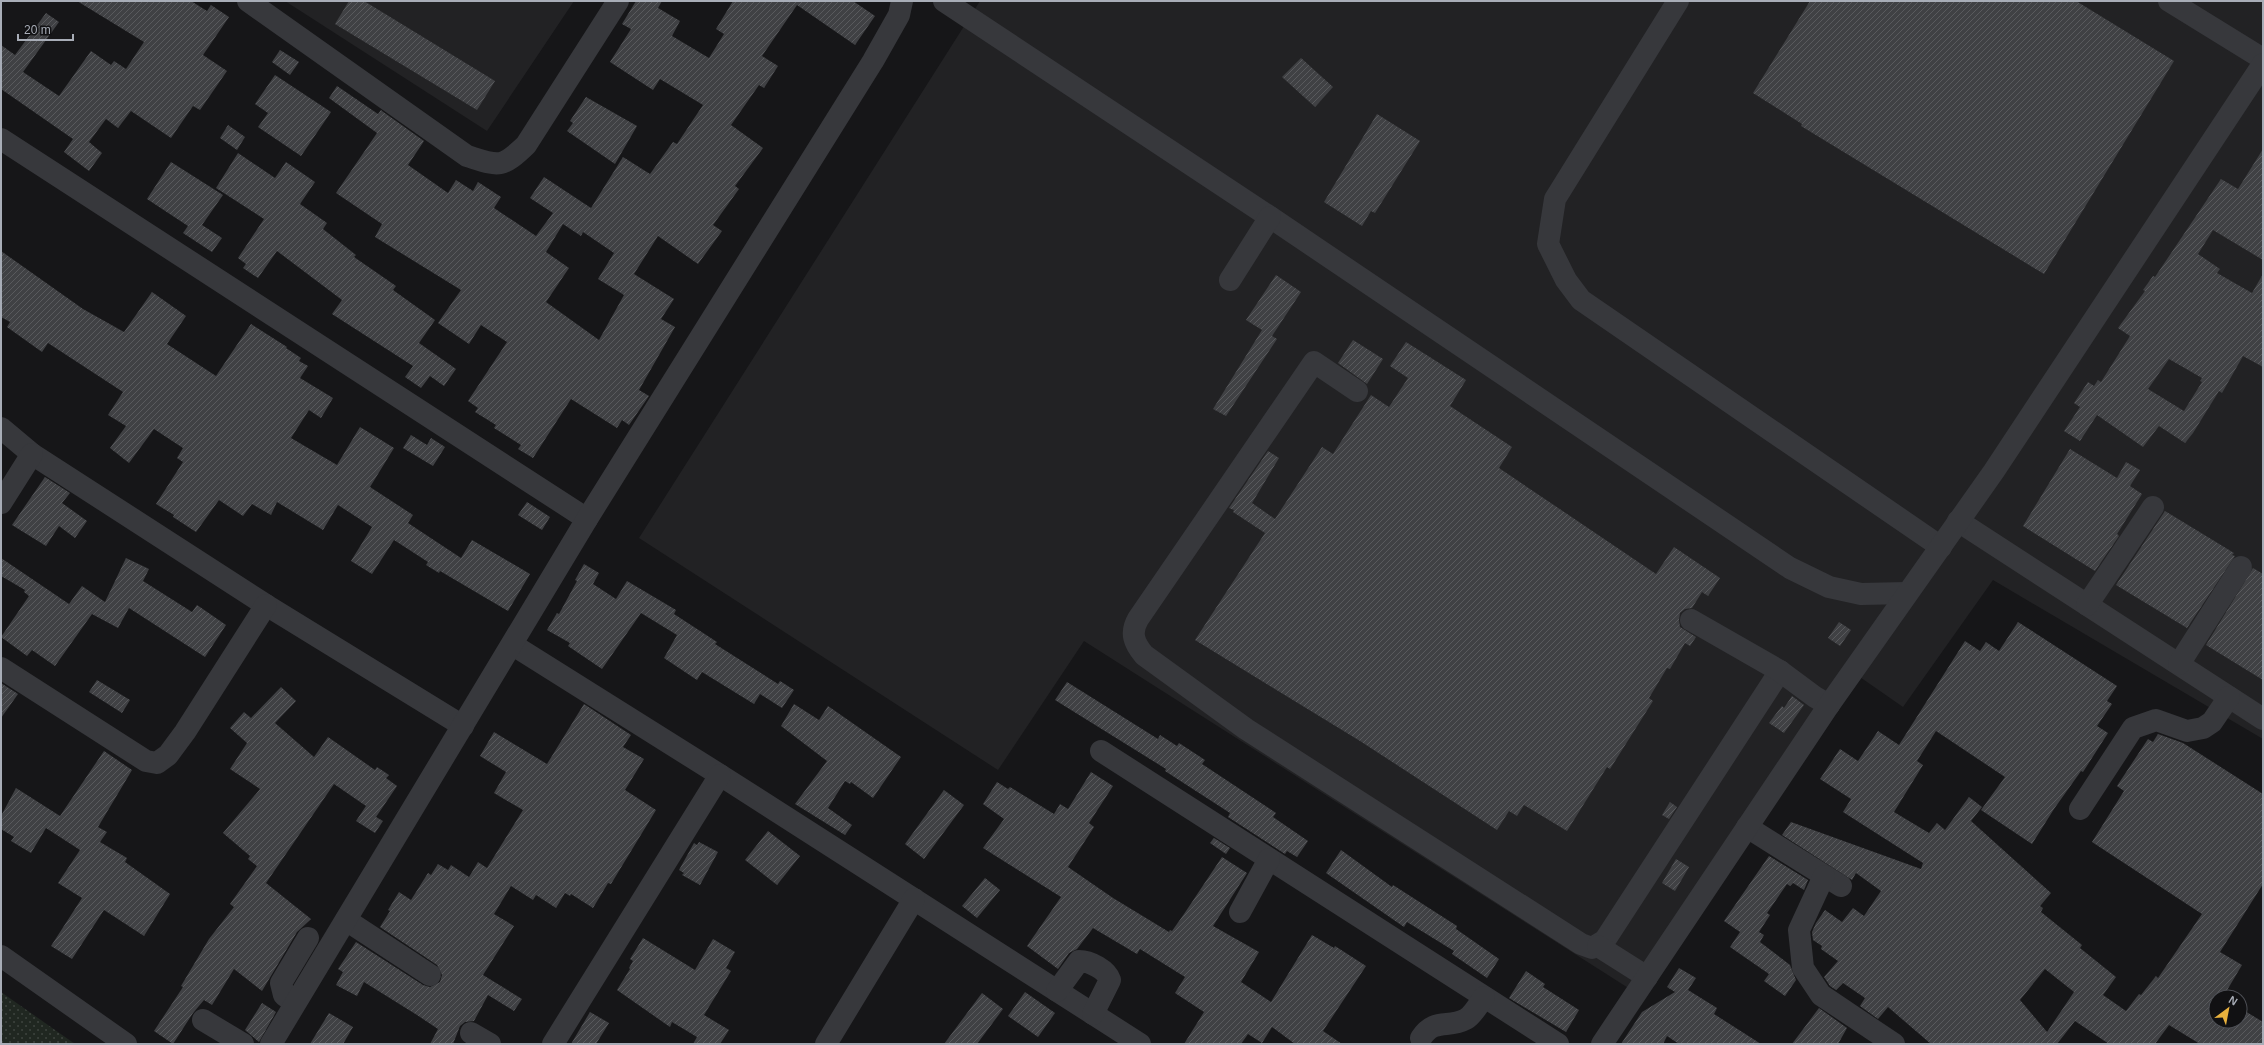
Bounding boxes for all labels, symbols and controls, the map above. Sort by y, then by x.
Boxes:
scale bar [18,16,73,42]
text: 20 m [24,23,51,37]
north arrow [2208,989,2248,1029]
text: N [2227,993,2240,1008]

